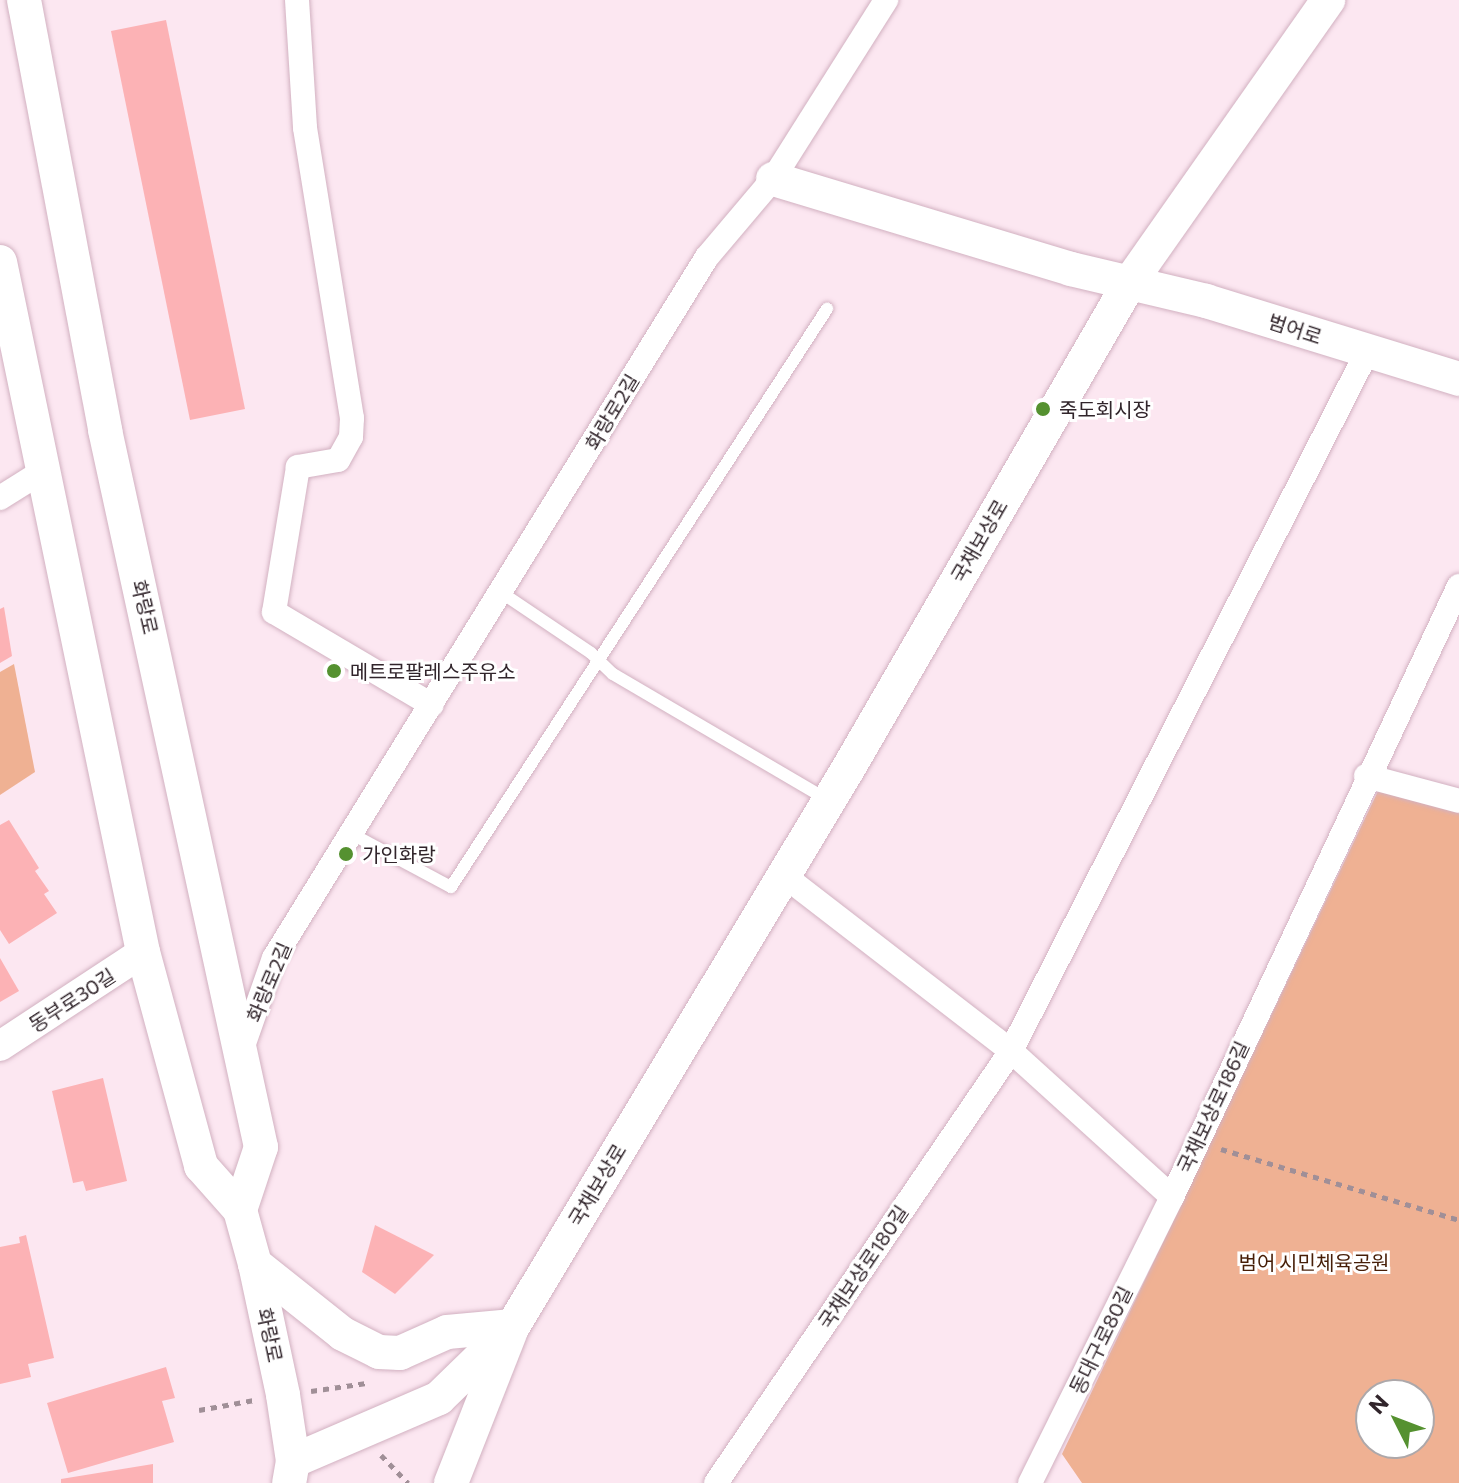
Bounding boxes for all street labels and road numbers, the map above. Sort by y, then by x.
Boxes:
street label: 범어로 [1265,309,1325,349]
street label: 화랑로2길 [580,370,644,454]
street label: 국채보상로 [946,495,1012,587]
street label: 화랑로 [127,577,163,637]
street label: 화랑로2길 [241,938,297,1026]
street label: 동부로30길 [24,963,120,1037]
street label: 국채보상로186길 [1172,1037,1254,1177]
street label: 국채보상로 [563,1139,631,1231]
street label: 국채보상로180길 [813,1201,913,1333]
street label: 동대구로80길 [1065,1282,1137,1398]
street label: 화랑로 [253,1306,287,1364]

